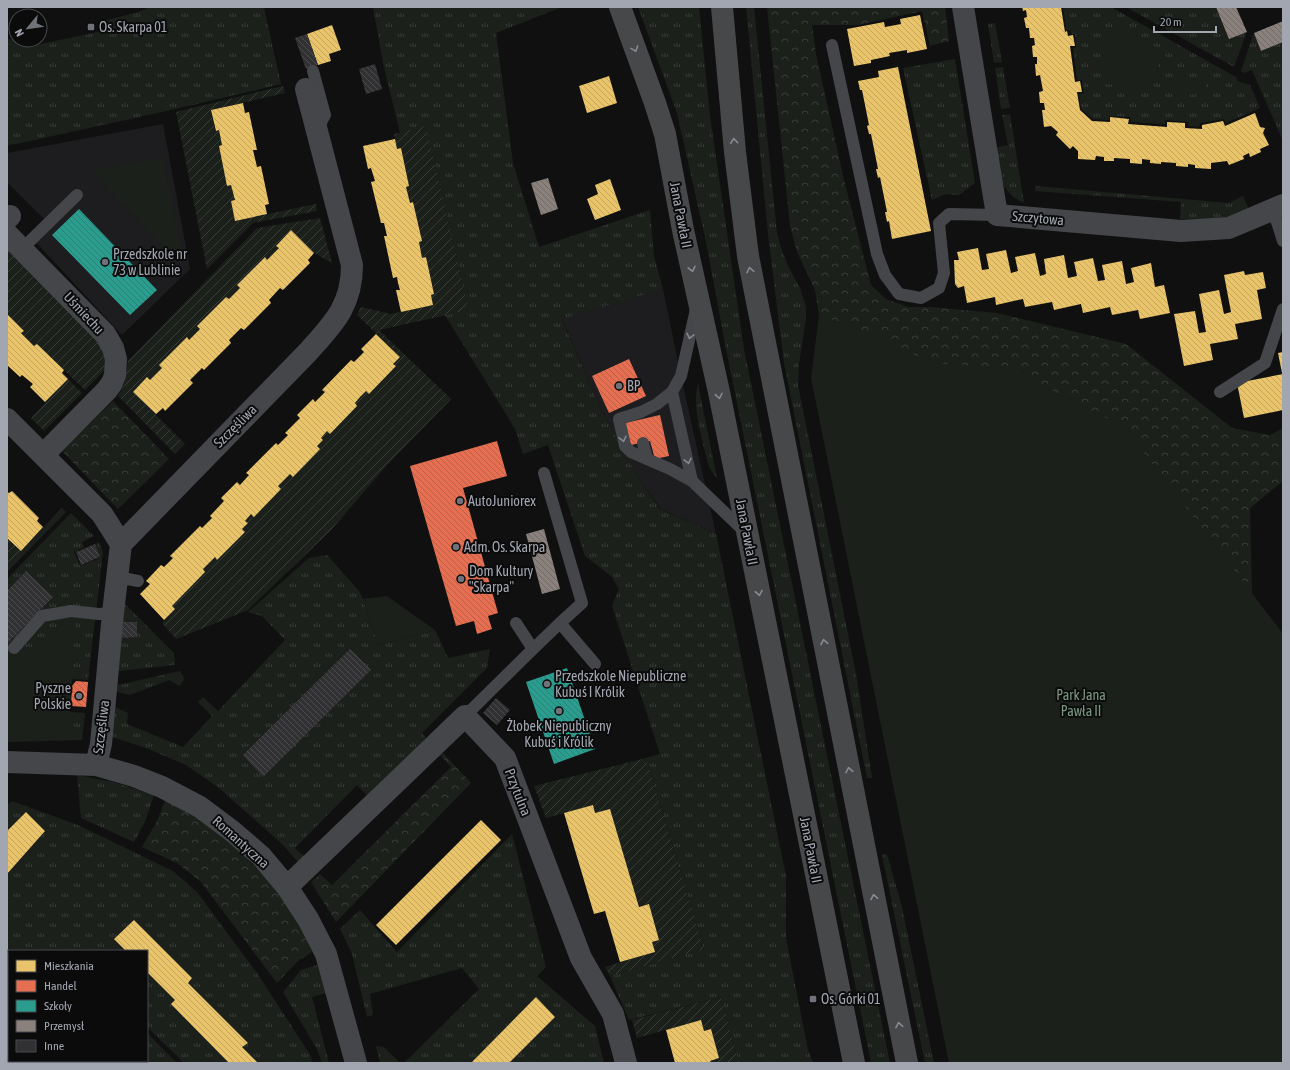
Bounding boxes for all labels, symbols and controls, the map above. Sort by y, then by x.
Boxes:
north arrow [8,8,48,48]
scale bar [1154,8,1216,34]
text: 20 m [1160,15,1182,29]
place label: Os. Skarpa 01 [99,19,167,35]
marker: Os. Skarpa 01 [86,22,96,32]
text: N [12,27,26,39]
one-way arrow [631,46,639,53]
one-way arrow [730,138,739,144]
street label: Jana Pawła II [667,181,695,249]
street label: Szczytowa [1011,208,1065,228]
place label: Przedszkole nr 73 w Lublinie [113,246,188,278]
marker: Przedszkole nr 73 w Lublinie [100,257,110,267]
one-way arrow [687,266,695,273]
one-way arrow [747,267,755,273]
street label: Uśmiechu [61,289,107,337]
one-way arrow [686,333,694,339]
place label: BP [627,378,641,394]
marker: BP [614,381,624,391]
one-way arrow [715,393,723,400]
street label: Szczęśliwa [210,401,260,451]
one-way arrow [619,436,627,442]
one-way arrow [683,458,691,464]
place label: AutoJuniorex [468,493,536,509]
marker: AutoJuniorex [455,496,465,506]
street label: Jana Pawła II [733,498,761,566]
place label: Adm. Os. Skarpa [464,539,545,555]
marker: Adm. Os. Skarpa [451,542,461,552]
place label: Dom Kultury "Skarpa" [469,563,534,595]
marker: Dom Kultury "Skarpa" [456,574,466,584]
one-way arrow [754,589,762,596]
one-way arrow [820,639,828,645]
place label: Przedszkole Niepubliczne Kubuś I Królik [555,668,686,700]
marker: Przedszkole Niepubliczne Kubuś I Królik [542,679,552,689]
place label: Pyszne Polskie [34,680,71,712]
park label: Park Jana Pawła II [1056,687,1106,719]
marker: Pyszne Polskie [74,691,84,701]
street label: Szczęśliwa [90,699,112,755]
marker: Żłobek Niepubliczny Kubuś i Królik [554,706,564,716]
place label: Żłobek Niepubliczny Kubuś i Królik [506,718,612,750]
street label: Przytulna [502,766,534,818]
one-way arrow [845,767,854,773]
street label: Romantyczna [210,813,272,871]
street label: Jana Pawła II [797,816,825,884]
one-way arrow [870,894,879,900]
legend [8,950,148,1062]
text: Mieszkania [44,959,94,973]
text: Handel [44,979,78,993]
place label: Os. Górki 01 [821,991,881,1007]
marker: Os. Górki 01 [808,994,818,1004]
text: Szkoły [44,999,72,1013]
text: Przemysł [44,1019,85,1033]
one-way arrow [896,1022,904,1028]
text: Inne [44,1039,64,1053]

